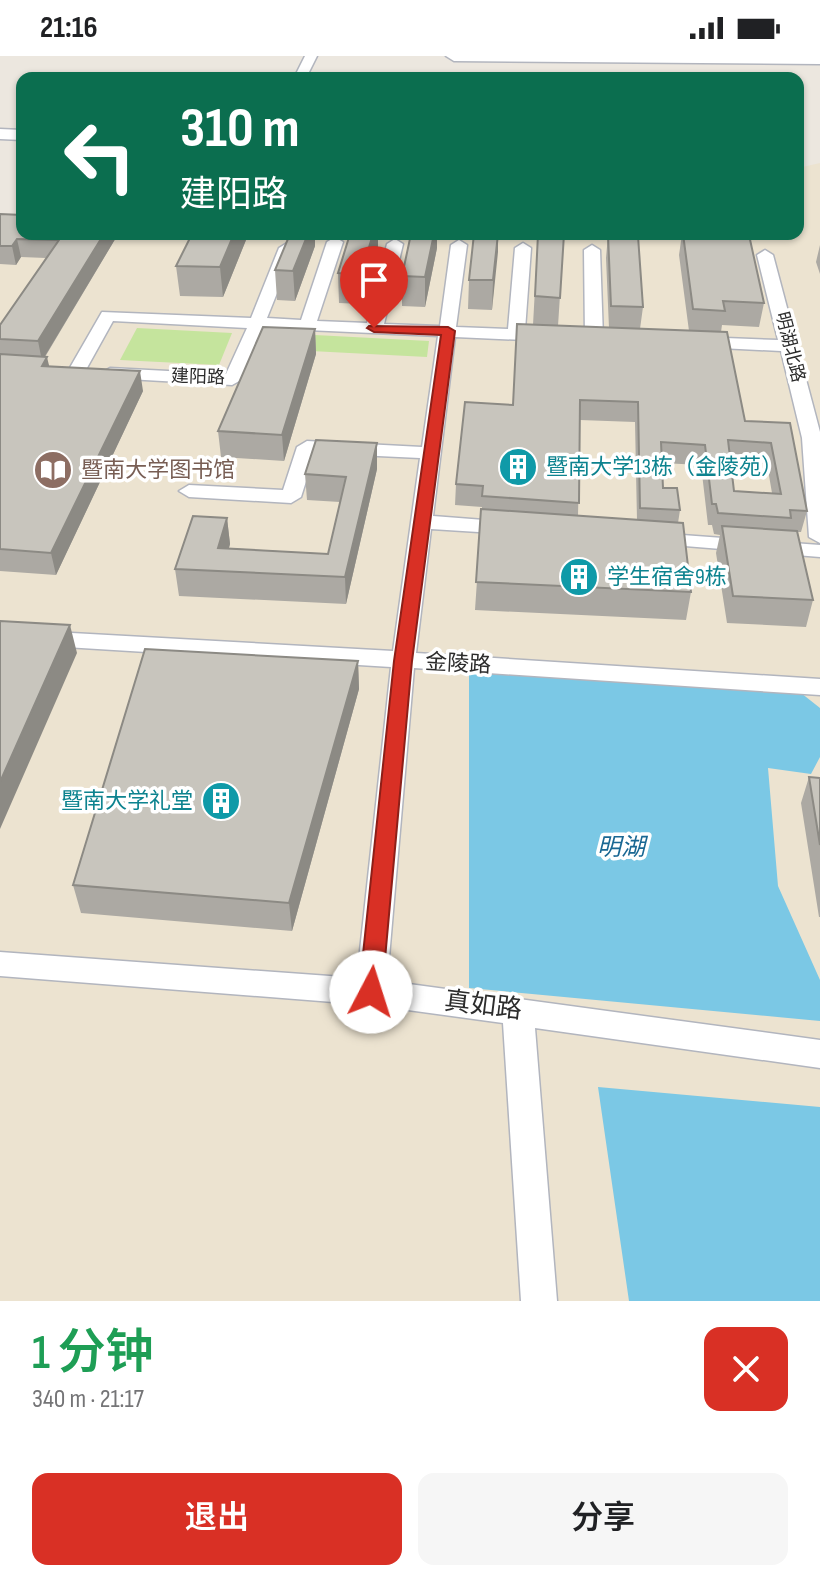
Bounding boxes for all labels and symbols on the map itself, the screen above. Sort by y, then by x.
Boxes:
pin [340,246,408,328]
street label: 明湖北路 [771,310,809,384]
street label: 建阳路 [171,366,225,388]
building icon: 暨南大学13栋（金陵苑） [497,446,539,488]
library icon: 暨南大学图书馆 [32,449,74,491]
place label: 暨南大学13栋（金陵苑） [546,454,783,481]
place label: 暨南大学图书馆 [81,457,235,484]
building icon: 学生宿舍9栋 [558,556,600,598]
place label: 学生宿舍9栋 [607,564,727,591]
street label: 金陵路 [424,649,492,679]
building icon: 暨南大学礼堂 [200,780,242,822]
place label: 暨南大学礼堂 [61,788,193,815]
water label: 明湖 [597,833,649,862]
position arrow [329,950,413,1034]
street label: 真如路 [442,986,524,1026]

